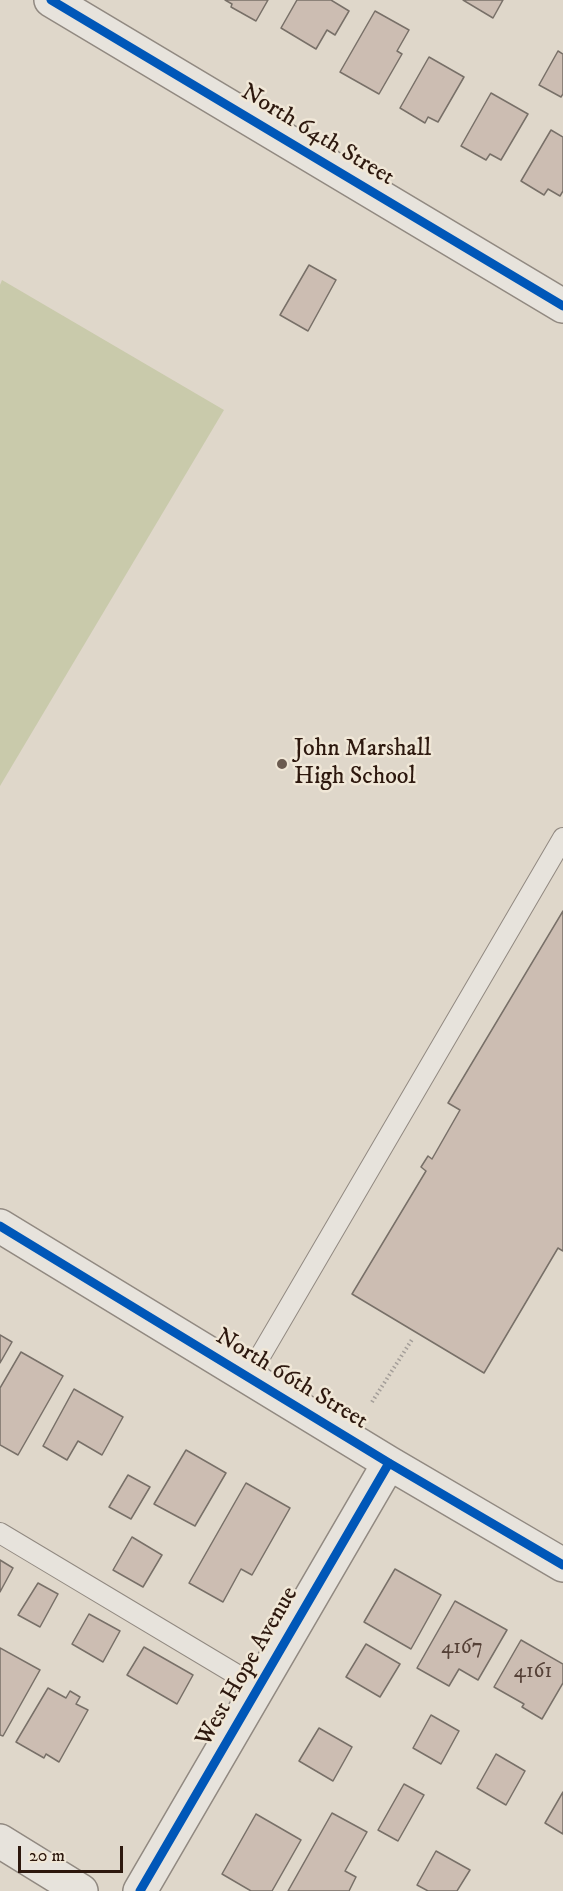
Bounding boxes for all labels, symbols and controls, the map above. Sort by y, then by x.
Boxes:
street label: North 64th Street [235,79,399,193]
place label: John Marshall High School [294,736,431,792]
marker: John Marshall High School [275,757,289,771]
street label: North 66th Street [210,1323,372,1437]
street label: West Hope Avenue [191,1582,305,1752]
house number: 4167 [441,1636,483,1662]
house number: 4161 [514,1660,552,1686]
scale bar [21,1834,126,1872]
text: 20 m [29,1845,65,1867]

